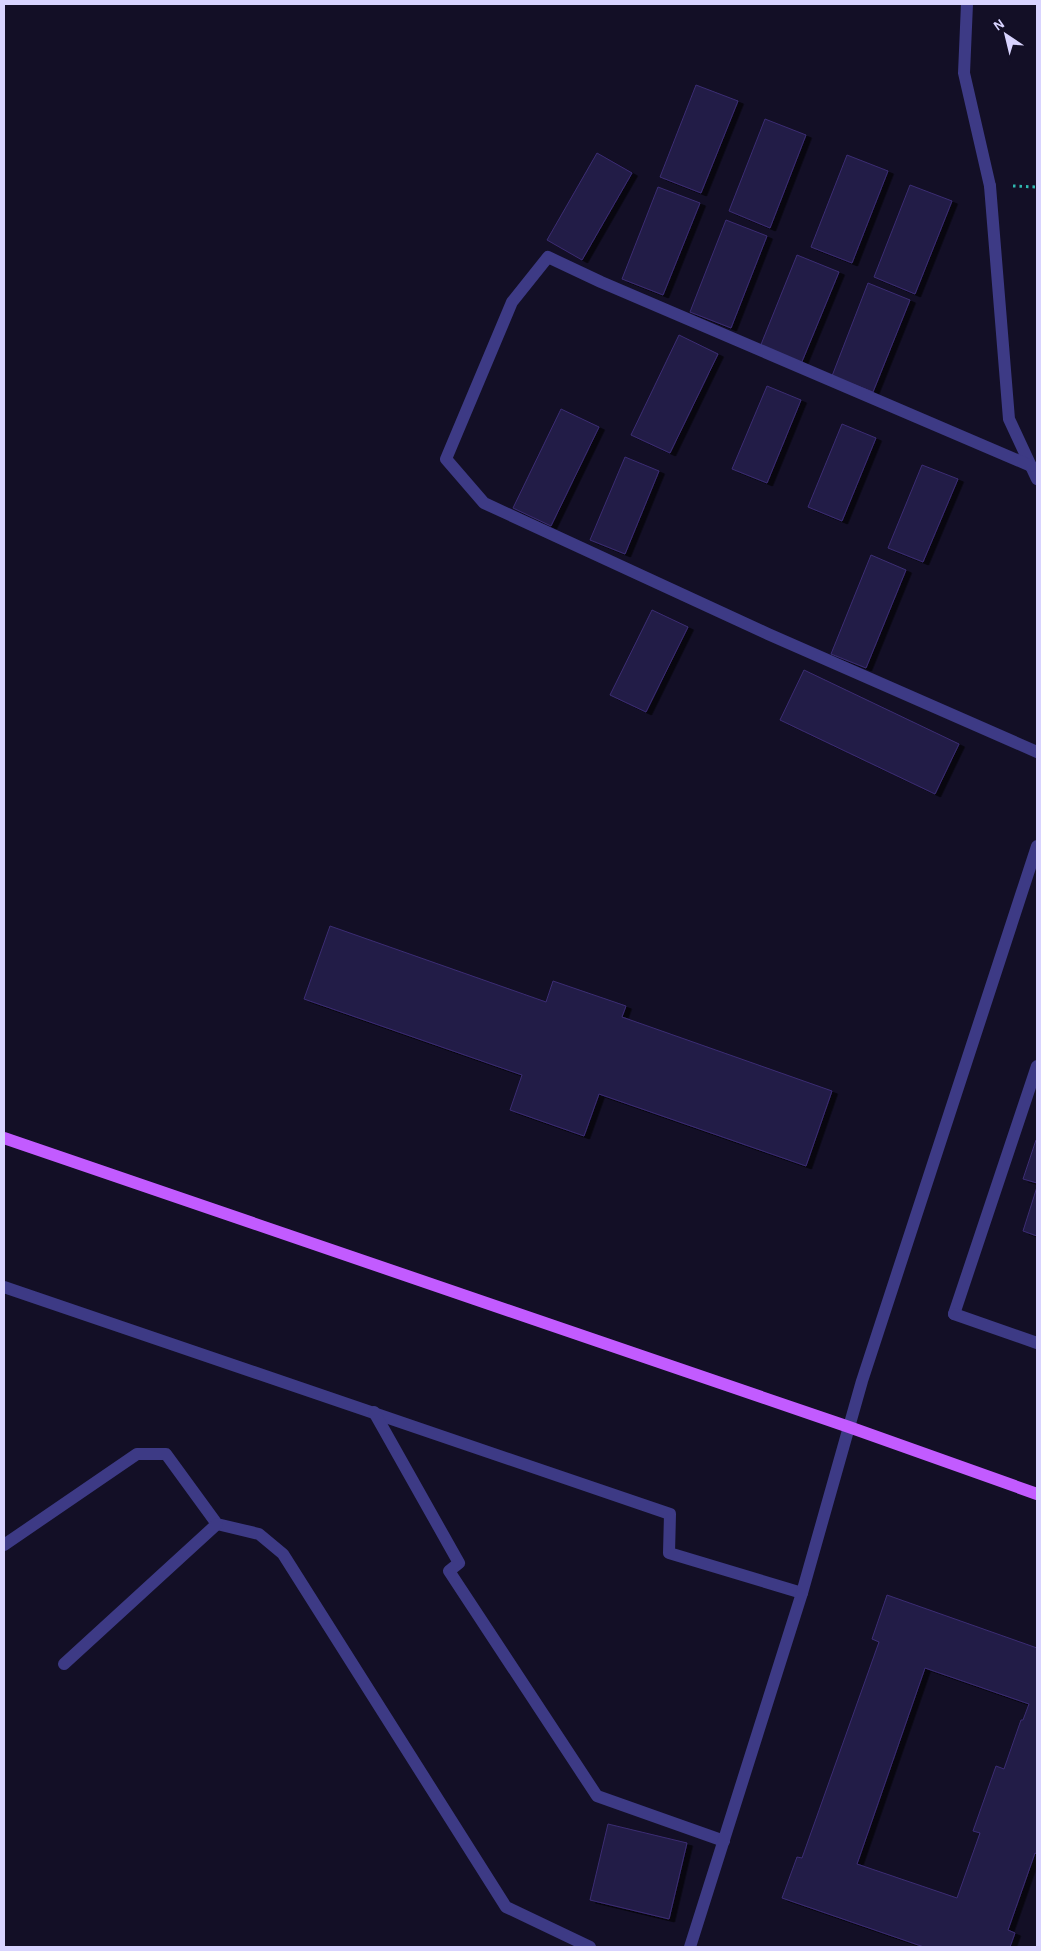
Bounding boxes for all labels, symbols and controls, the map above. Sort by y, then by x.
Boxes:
north arrow [981,10,1031,60]
text: N [991,17,1007,34]

